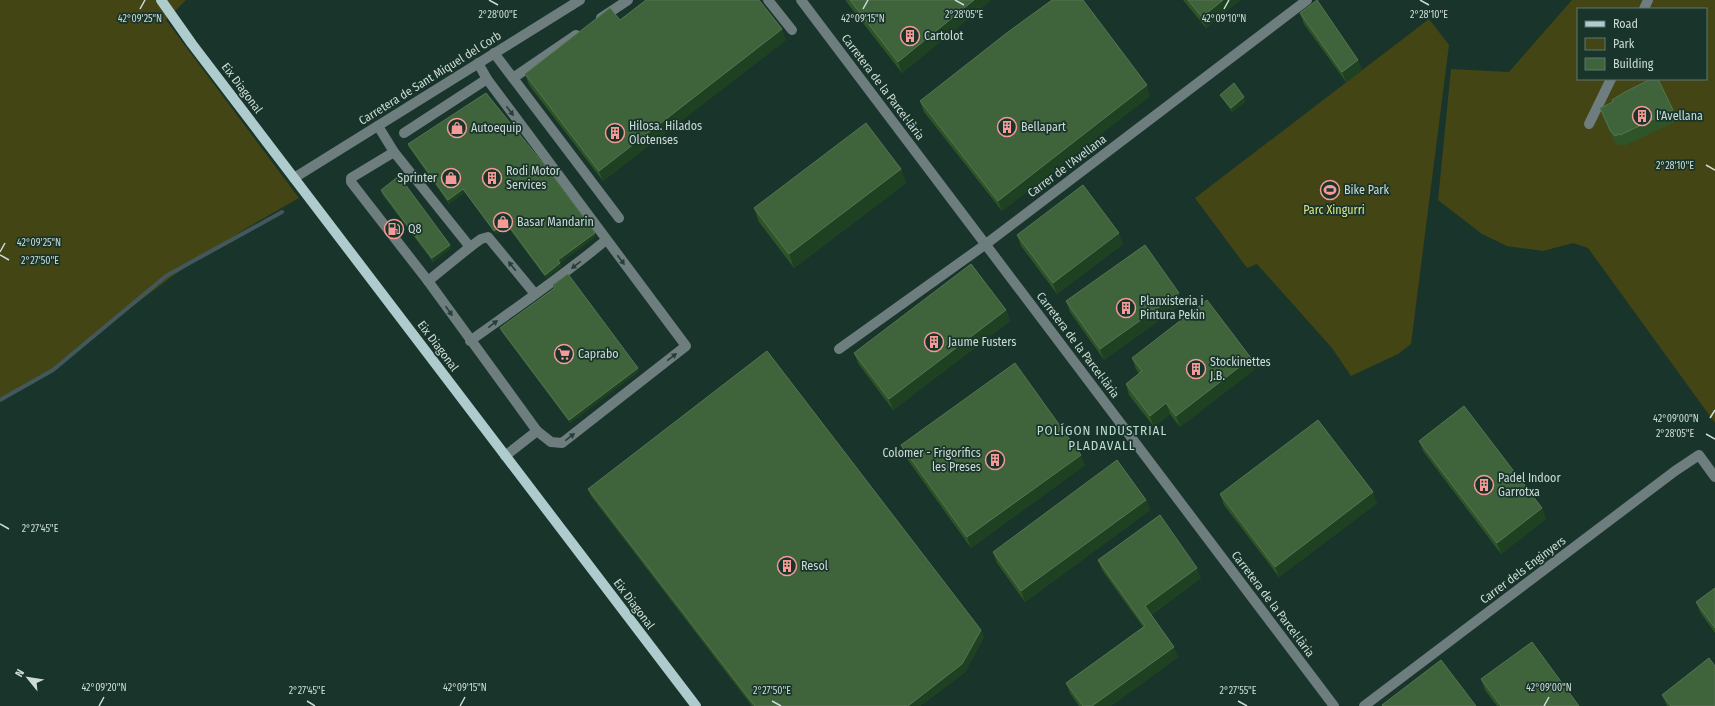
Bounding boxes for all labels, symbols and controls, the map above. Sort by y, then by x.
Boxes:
legend [1577,8,1707,80]
text: 2°28'00"E [478,9,518,21]
text: 2°28'05"E [945,9,983,21]
text: 2°28'10"E [1410,9,1448,21]
text: 42°09'25"N [118,13,162,25]
text: 42°09'15"N [841,13,885,25]
text: 42°09'10"N [1202,13,1246,25]
text: Road [1613,17,1638,31]
building icon: Cartolot [899,25,921,47]
street label: Carretera de Sant Miquel del Corb [356,28,504,128]
place label: Cartolot [924,29,964,43]
street label: Carretera de la Parcel·lària [839,31,927,143]
text: Park [1613,37,1635,51]
text: Building [1613,57,1654,71]
street label: Eix Diagonal [219,60,265,116]
one-way arrow [506,105,514,116]
building icon: l'Avellana [1631,105,1653,127]
place label: l'Avellana [1656,109,1703,123]
building icon: Bellapart [996,116,1018,138]
shop icon: Autoequip [446,117,468,139]
place label: Hilosa. Hilados Olotenses [629,119,702,147]
place label: Bellapart [1021,120,1066,134]
place label: Autoequip [471,121,522,135]
building icon: Hilosa. Hilados Olotenses [604,122,626,144]
street label: Carrer de l'Avellana [1025,132,1109,200]
text: 2°28'10"E [1656,160,1694,172]
place label: Rodi Motor Services [506,164,561,192]
shop icon: Sprinter [440,167,462,189]
building icon: Rodi Motor Services [481,167,503,189]
place label: Sprinter [397,171,438,185]
sports icon: Bike Park [1319,179,1341,201]
place label: Bike Park [1344,183,1390,197]
park label: Parc Xingurri [1303,203,1365,217]
shop icon: Basar Mandarin [492,211,514,233]
place label: Basar Mandarin [517,215,594,229]
fuel station icon: Q8 [383,218,405,240]
place label: Q8 [408,222,422,236]
text: 42°09'25"N [17,237,61,249]
one-way arrow [617,254,625,265]
text: 2°27'50"E [21,255,59,267]
one-way arrow [508,260,516,271]
one-way arrow [570,261,581,269]
street label: Carretera de la Parcel·lària [1034,289,1122,401]
place label: Planxisteria i Pintura Pekin [1140,294,1205,322]
building icon: Planxisteria i Pintura Pekin [1115,297,1137,319]
one-way arrow [445,306,453,317]
street label: Eix Diagonal [415,318,461,374]
one-way arrow [488,320,499,328]
building icon: Jaume Fusters [923,331,945,353]
place label: Jaume Fusters [948,335,1016,349]
supermarket icon: Caprabo [553,343,575,365]
place label: Caprabo [578,347,619,361]
one-way arrow [667,353,678,361]
place label: Stockinettes J.B. [1210,355,1271,383]
building icon: Stockinettes J.B. [1185,358,1207,380]
text: 42°09'00"N [1653,413,1699,425]
district label: POLÍGON INDUSTRIAL PLADAVALL [1037,423,1167,453]
text: 2°28'05"E [1656,428,1694,440]
one-way arrow [564,433,575,441]
place label: Colomer - Frigorífics les Preses [882,446,981,474]
building icon: Colomer - Frigorífics les Preses [984,449,1006,471]
place label: Padel Indoor Garrotxa [1498,471,1561,499]
building icon: Padel Indoor Garrotxa [1473,474,1495,496]
text: 2°27'45"E [22,523,59,535]
street label: Carrer dels Enginyers [1477,533,1569,607]
street label: Carretera de la Parcel·lària [1229,548,1317,660]
building icon: Resol [776,555,798,577]
place label: Resol [801,559,828,573]
street label: Eix Diagonal [611,576,657,632]
north arrow [8,658,48,698]
text: N [12,667,27,679]
text: 42°09'20"N [81,682,127,694]
text: 42°09'15"N [443,682,487,694]
text: 42°09'00"N [1526,682,1572,694]
text: 2°27'45"E [289,685,326,697]
text: 2°27'50"E [753,685,791,697]
text: 2°27'55"E [1220,685,1257,697]

